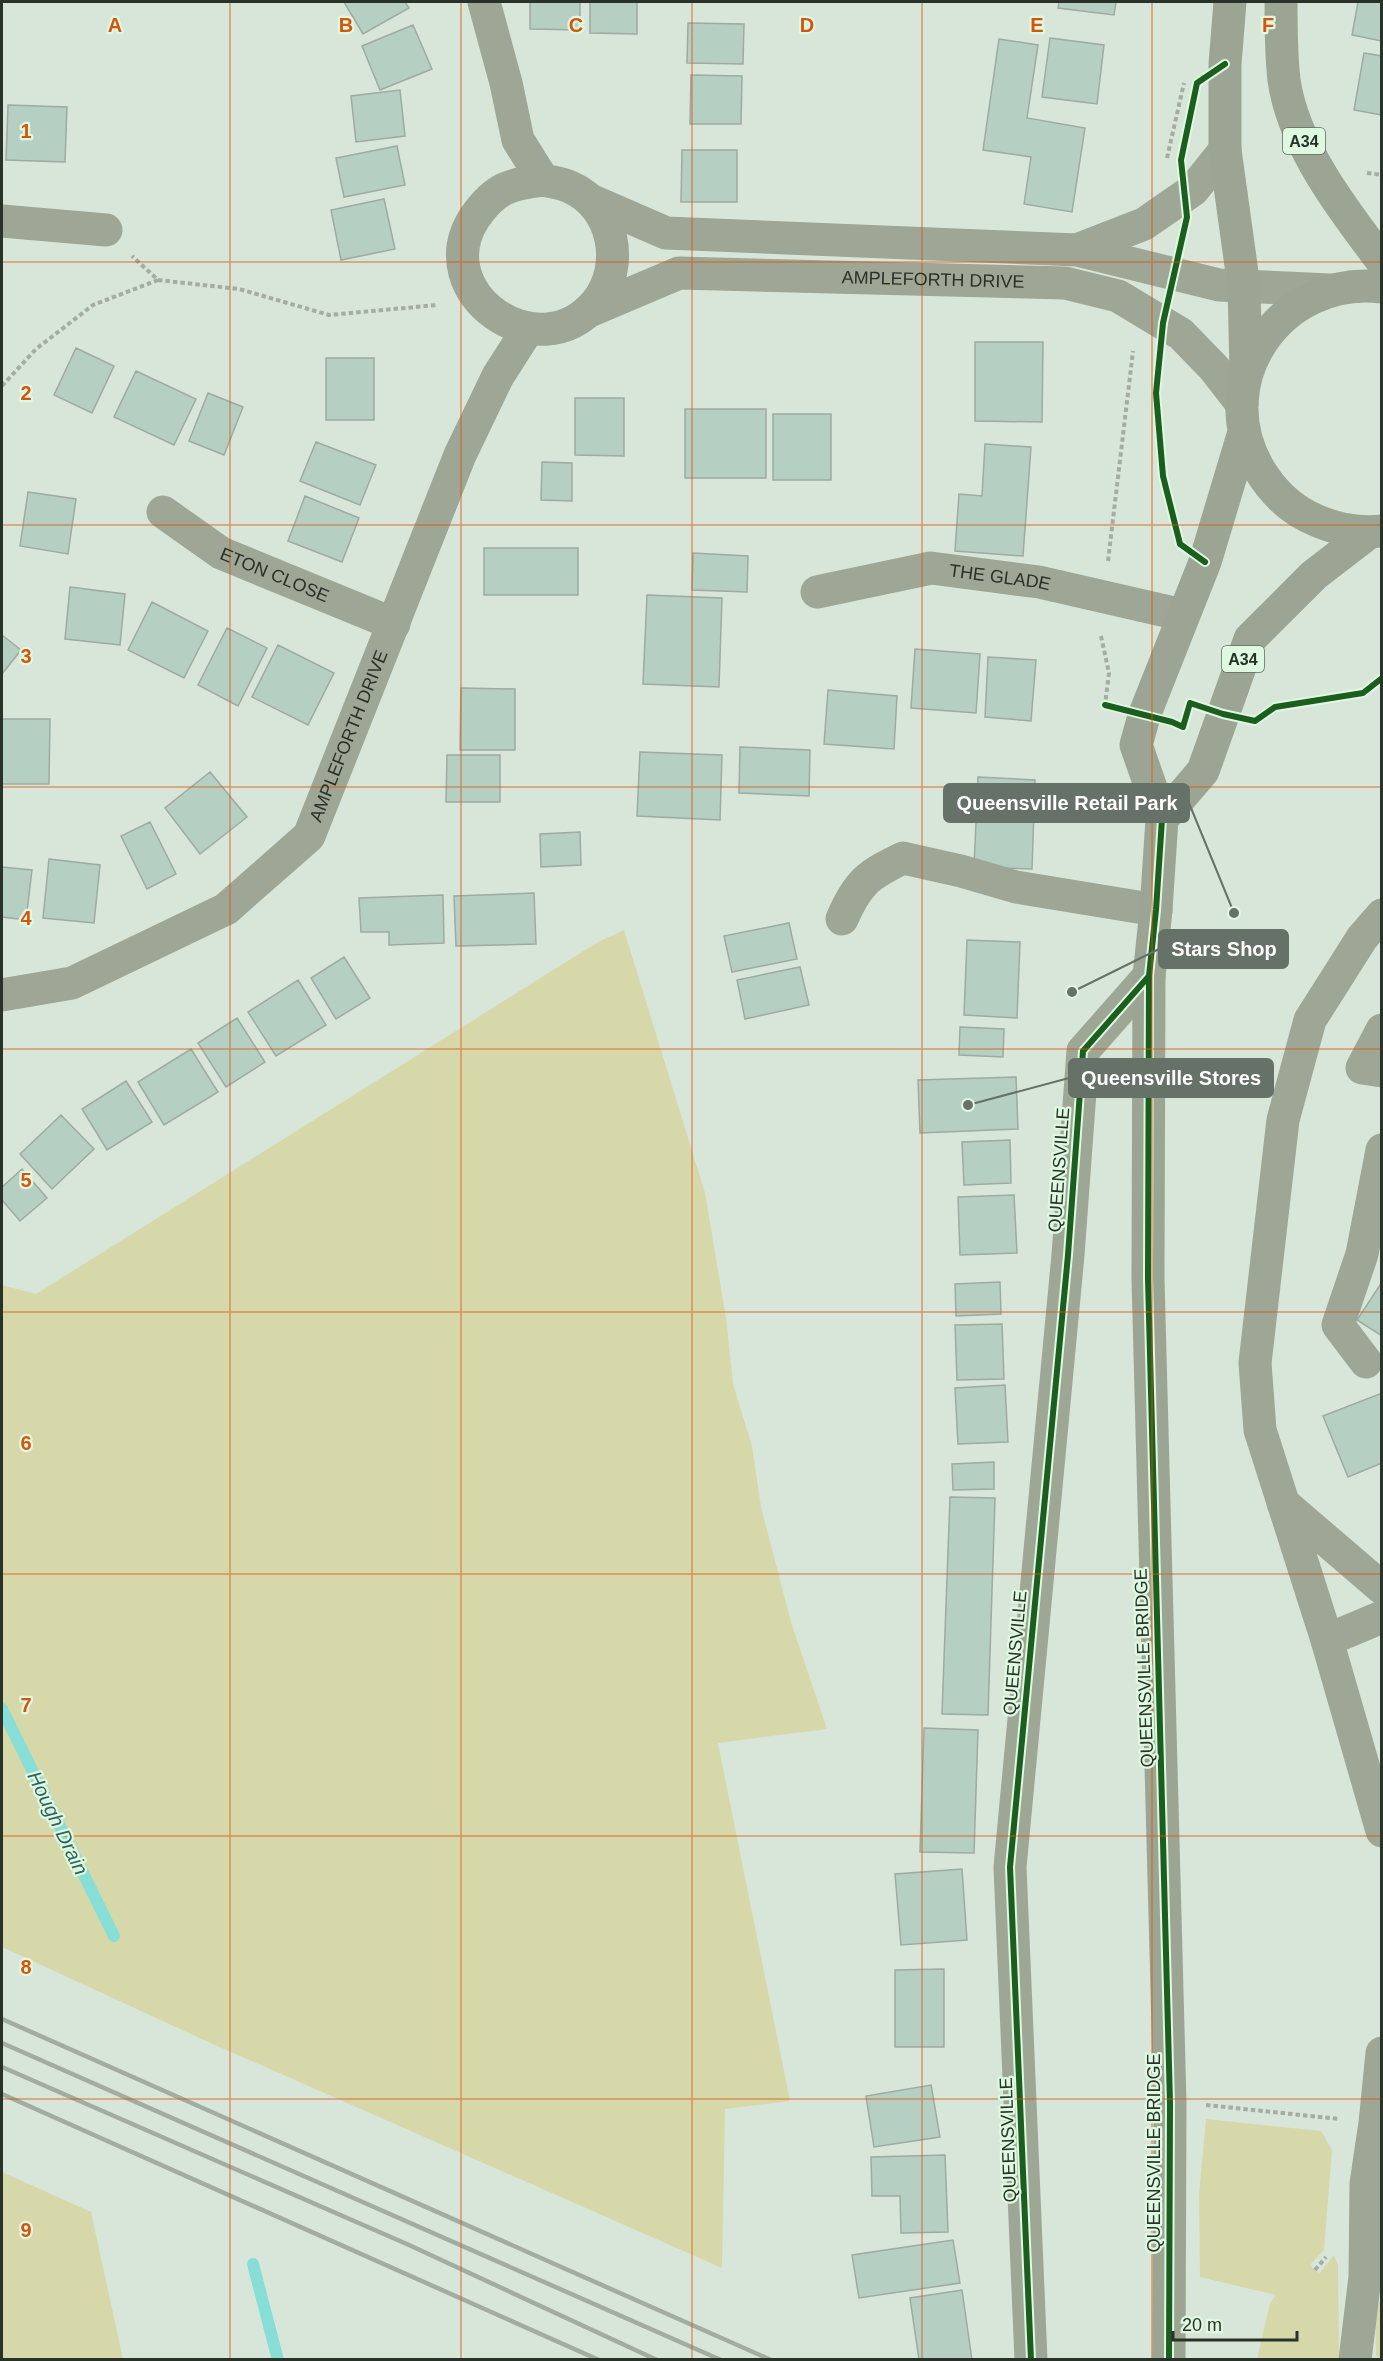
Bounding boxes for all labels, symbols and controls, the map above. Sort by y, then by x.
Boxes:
text: A [108,14,122,36]
text: B [339,14,353,36]
text: C [569,14,583,36]
text: D [800,14,814,36]
text: E [1030,14,1044,36]
text: F [1262,14,1274,36]
text: 1 [20,120,32,142]
road number: A34 [1283,128,1325,154]
street label: AMPLEFORTH DRIVE [841,267,1025,292]
text: 2 [20,382,32,404]
street label: ETON CLOSE [217,544,332,606]
street label: THE GLADE [948,560,1053,594]
text: 3 [20,645,32,667]
road number: A34 [1222,646,1264,672]
street label: AMPLEFORTH DRIVE [306,647,392,825]
callout: Queensville Retail Park [944,784,1189,822]
text: Queensville Retail Park [956,792,1178,814]
text: 4 [20,907,32,929]
callout: Stars Shop [1159,930,1288,968]
text: Stars Shop [1171,938,1277,960]
callout: Queensville Stores [1069,1059,1273,1097]
text: Queensville Stores [1081,1067,1261,1089]
street label: QUEENSVILLE [1045,1107,1073,1233]
text: 5 [20,1169,32,1191]
text: 6 [20,1432,32,1454]
street label: QUEENSVILLE BRIDGE [1131,1568,1157,1768]
street label: QUEENSVILLE [1000,1590,1030,1716]
text: 7 [20,1694,32,1716]
water label: Hough Drain [23,1768,93,1878]
text: 8 [20,1956,32,1978]
street label: QUEENSVILLE BRIDGE [1144,2053,1164,2253]
street label: QUEENSVILLE [996,2077,1020,2203]
text: 9 [20,2219,32,2241]
scale bar [1173,2304,1298,2342]
text: 20 m [1182,2315,1222,2335]

